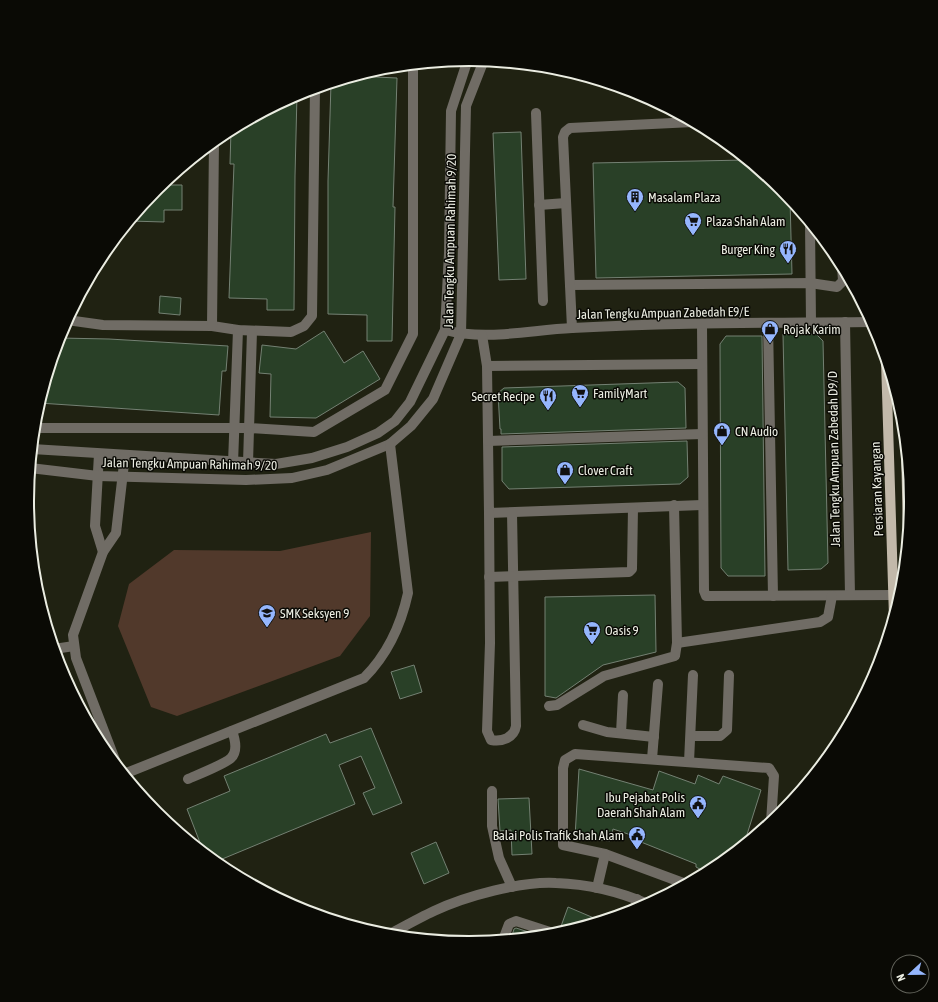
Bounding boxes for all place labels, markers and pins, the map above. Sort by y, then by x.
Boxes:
building icon: Masalam Plaza [625,187,645,212]
place label: Masalam Plaza [648,190,721,205]
supermarket icon: Plaza Shah Alam [683,211,703,236]
place label: Plaza Shah Alam [706,214,785,229]
restaurant icon: Burger King [778,239,798,264]
place label: Burger King [721,242,775,257]
shop icon: Rojak Karim [760,319,780,344]
place label: Rojak Karim [783,322,841,337]
supermarket icon: FamilyMart [570,383,590,408]
restaurant icon: Secret Recipe [538,386,558,411]
place label: FamilyMart [593,386,648,401]
place label: Secret Recipe [471,389,535,404]
shop icon: CN Audio [712,421,732,446]
place label: CN Audio [735,424,778,439]
shop icon: Clover Craft [555,460,575,485]
place label: Clover Craft [578,463,633,478]
school or university icon: SMK Seksyen 9 [257,603,277,628]
place label: SMK Seksyen 9 [280,606,349,621]
supermarket icon: Oasis 9 [582,620,602,645]
place label: Oasis 9 [605,623,639,638]
place label: Ibu Pejabat Polis Daerah Shah Alam [597,790,685,820]
public building icon: Ibu Pejabat Polis Daerah Shah Alam [688,794,708,819]
public building icon: Balai Polis Trafik Shah Alam [627,825,647,850]
place label: Balai Polis Trafik Shah Alam [493,828,624,843]

